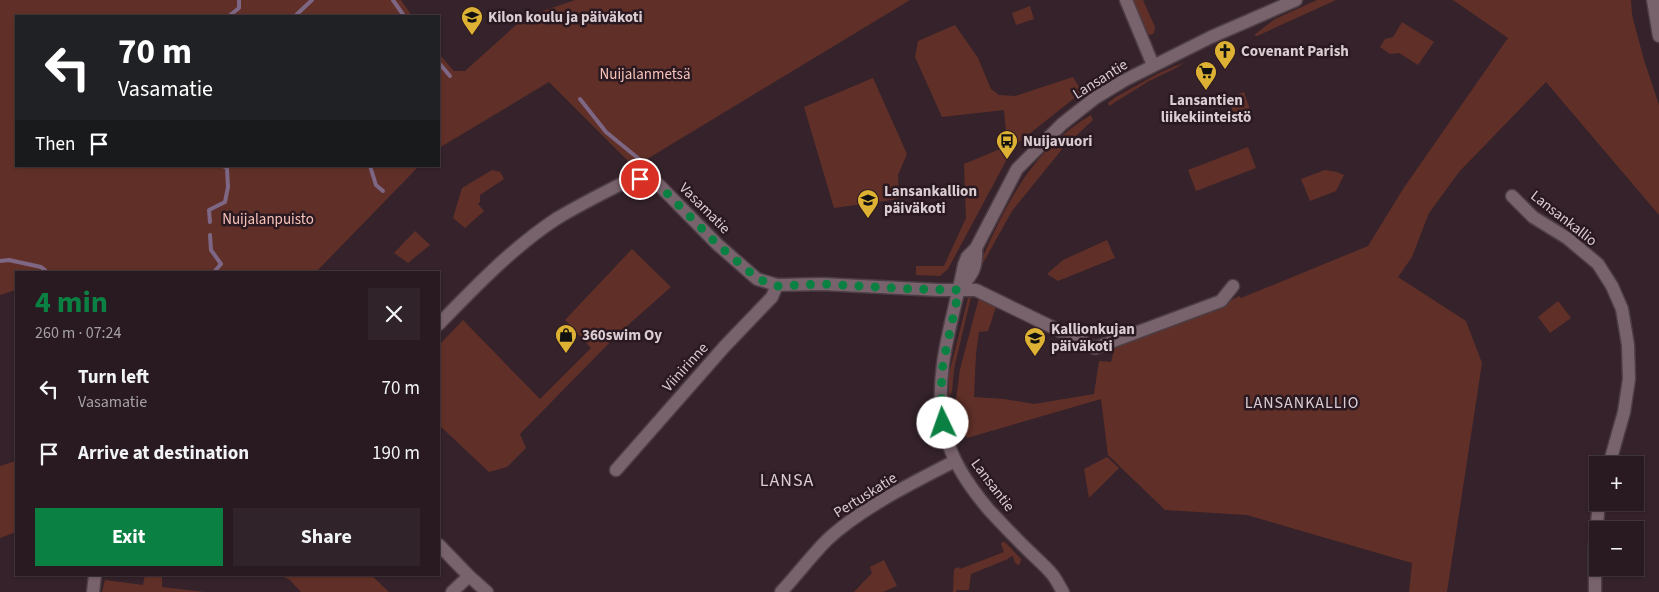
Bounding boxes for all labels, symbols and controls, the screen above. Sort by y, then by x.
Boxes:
school or university icon: Kilon koulu ja päiväkoti [460,5,484,36]
place label: Kilon koulu ja päiväkoti [488,7,643,28]
text: 70 m [118,27,192,77]
icon: left [35,35,100,100]
church icon: Covenant Parish [1213,39,1237,70]
place label: Covenant Parish [1241,41,1349,62]
street label: Lansantie [1069,54,1132,105]
supermarket icon: Lansantien liikekiinteistö [1194,60,1218,91]
park label: Nuijalanmetsä [600,64,690,85]
text: Vasamatie [118,73,213,105]
place label: Lansantien liikekiinteistö [1161,90,1251,128]
bus stop icon: Nuijavuori [995,129,1019,160]
icon: arrive [85,130,113,158]
text: Then [35,131,75,158]
place label: Nuijavuori [1023,131,1093,152]
pin [619,158,661,200]
icon: arrive [626,165,654,193]
street label: Vasamatie [674,178,735,239]
place label: Lansankallion päiväkoti [884,181,977,219]
street label: Lansankallio [1526,186,1601,251]
school or university icon: Lansankallion päiväkoti [856,188,880,219]
park label: Nuijalanpuisto [222,209,314,230]
text: 4 min [35,281,108,324]
button: close [368,288,420,340]
place label: Kallionkujan päiväkoti [1051,319,1135,357]
text: 260 m · 07:24 [35,322,122,344]
shop icon: 360swim Oy [554,323,578,354]
place label: 360swim Oy [582,325,662,346]
school or university icon: Kallionkujan päiväkoti [1023,326,1047,357]
street label: Viinirinne [658,338,713,397]
text: Turn left [78,364,149,391]
icon: left [35,375,63,403]
text: 70 m [382,375,420,402]
text: Vasamatie [78,391,147,413]
district label: LANSANKALLIO [1245,392,1359,414]
position arrow [916,396,968,448]
icon: arrive [35,440,63,468]
text: Arrive at destination [78,440,249,467]
text: 190 m [372,440,420,467]
street label: Lansantie [966,454,1019,516]
map controls [1589,456,1644,576]
button: + [1589,456,1644,511]
district label: LANSA [760,468,814,493]
street label: Pertuskatie [830,468,901,523]
button: Exit [35,508,223,566]
button: Share [233,508,420,566]
button: − [1589,521,1644,576]

